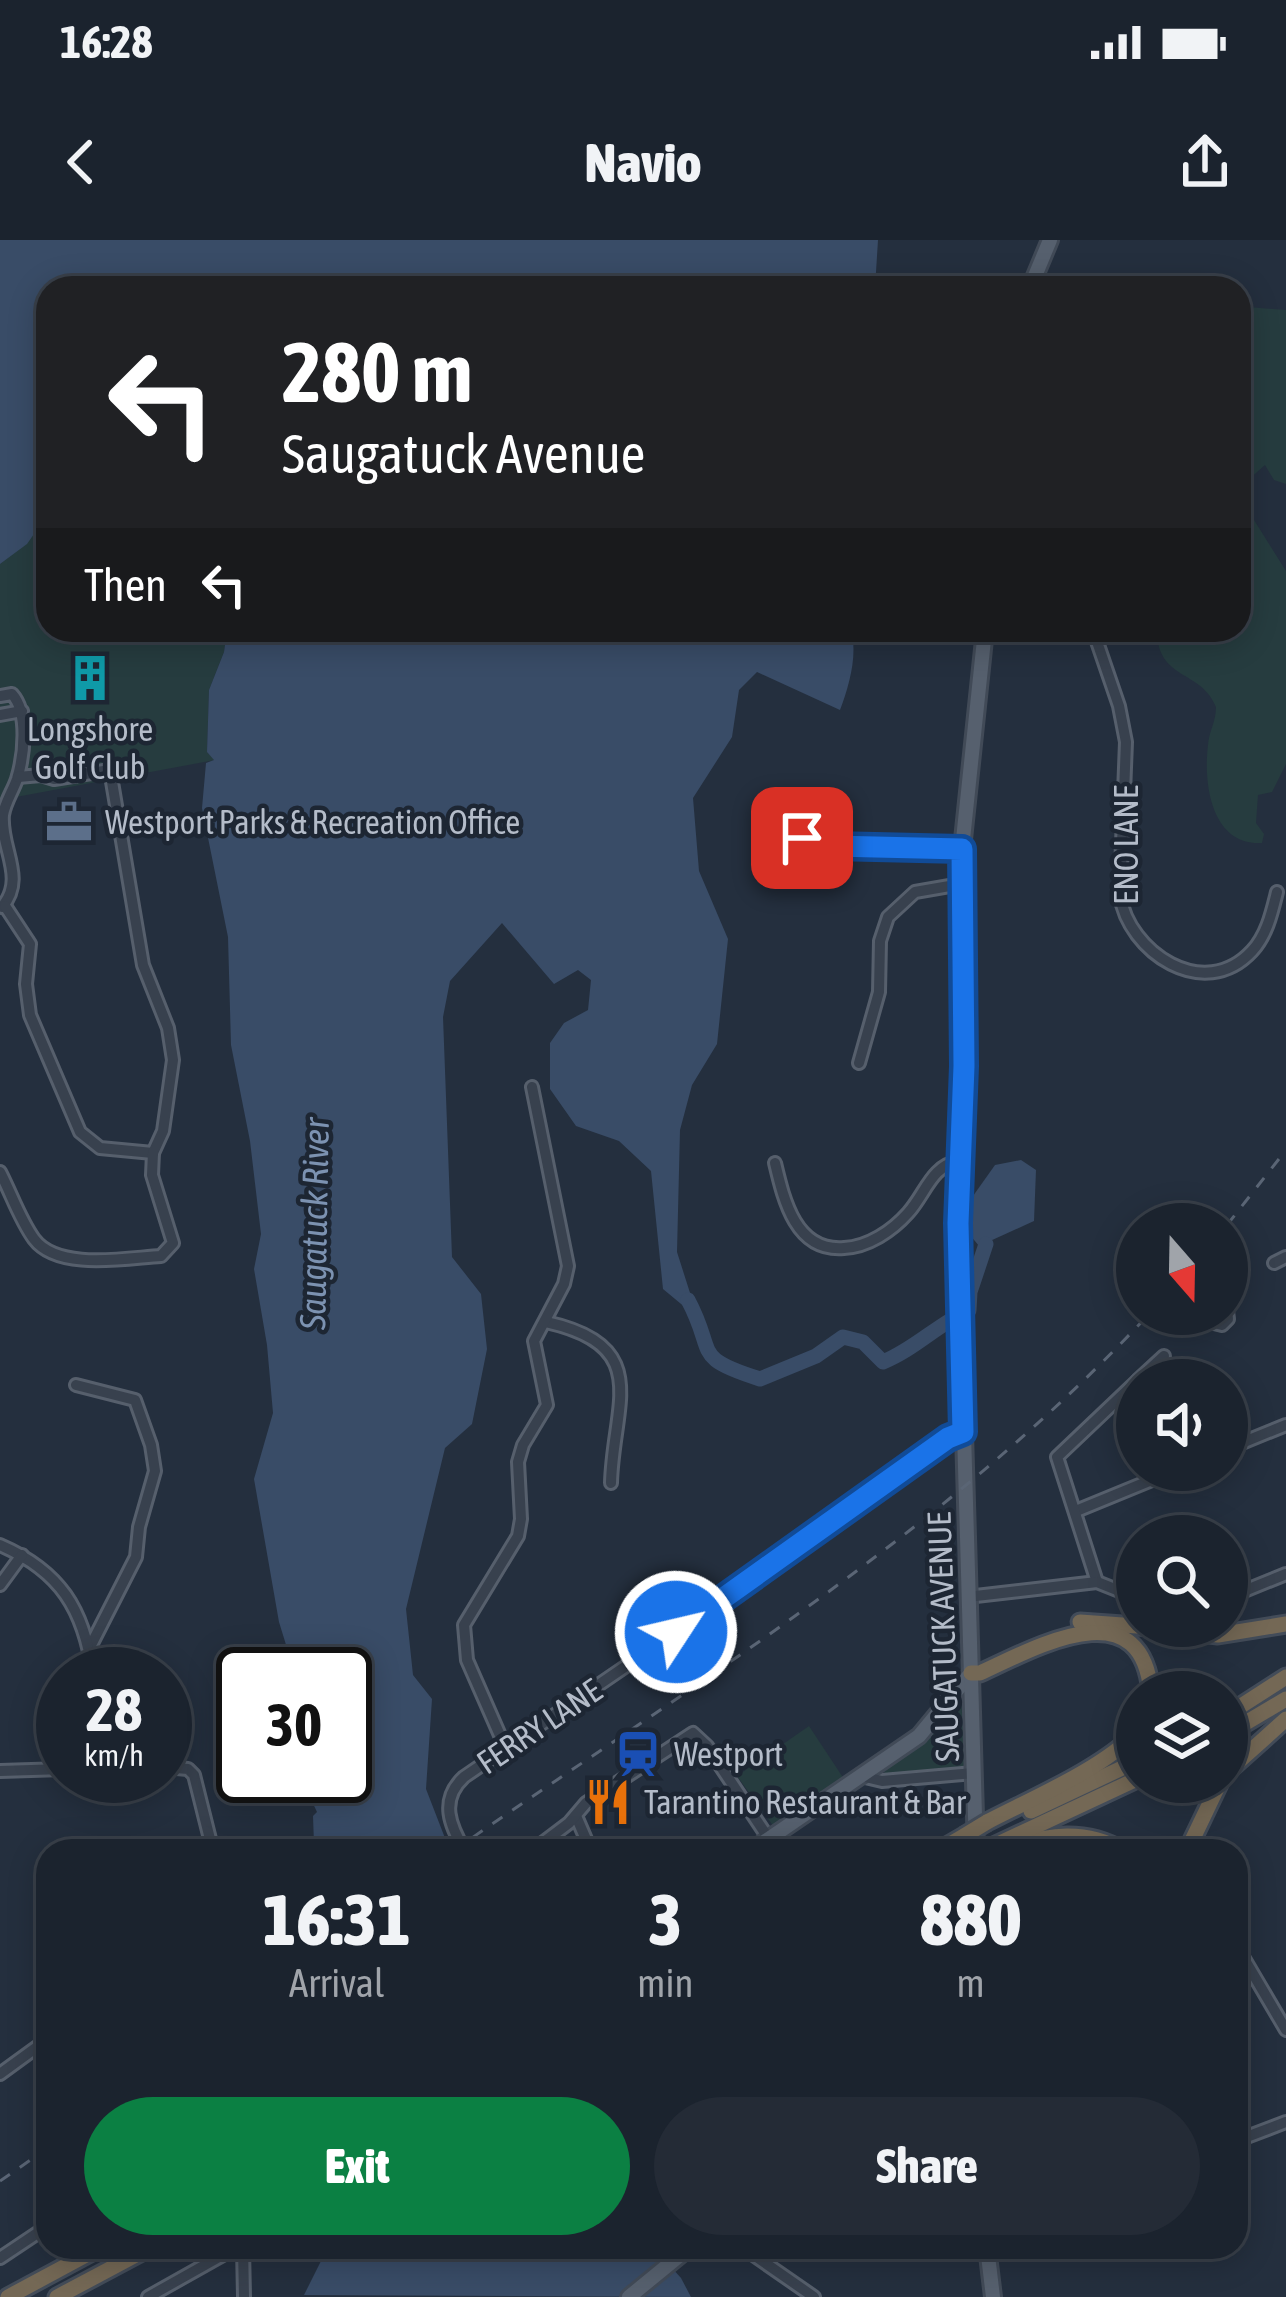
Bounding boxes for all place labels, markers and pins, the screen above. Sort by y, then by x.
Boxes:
building icon: Longshore Golf Club [65,653,115,703]
place label: Longshore Golf Club [27,710,153,786]
pin [751,787,853,889]
office icon: Westport Parks & Recreation Office [44,797,94,847]
place label: Westport Parks & Recreation Office [105,803,520,841]
station icon: Westport [613,1729,663,1779]
place label: Westport [674,1735,783,1773]
restaurant icon: Tarantino Restaurant & Bar [583,1777,633,1827]
place label: Tarantino Restaurant & Bar [644,1783,967,1821]

